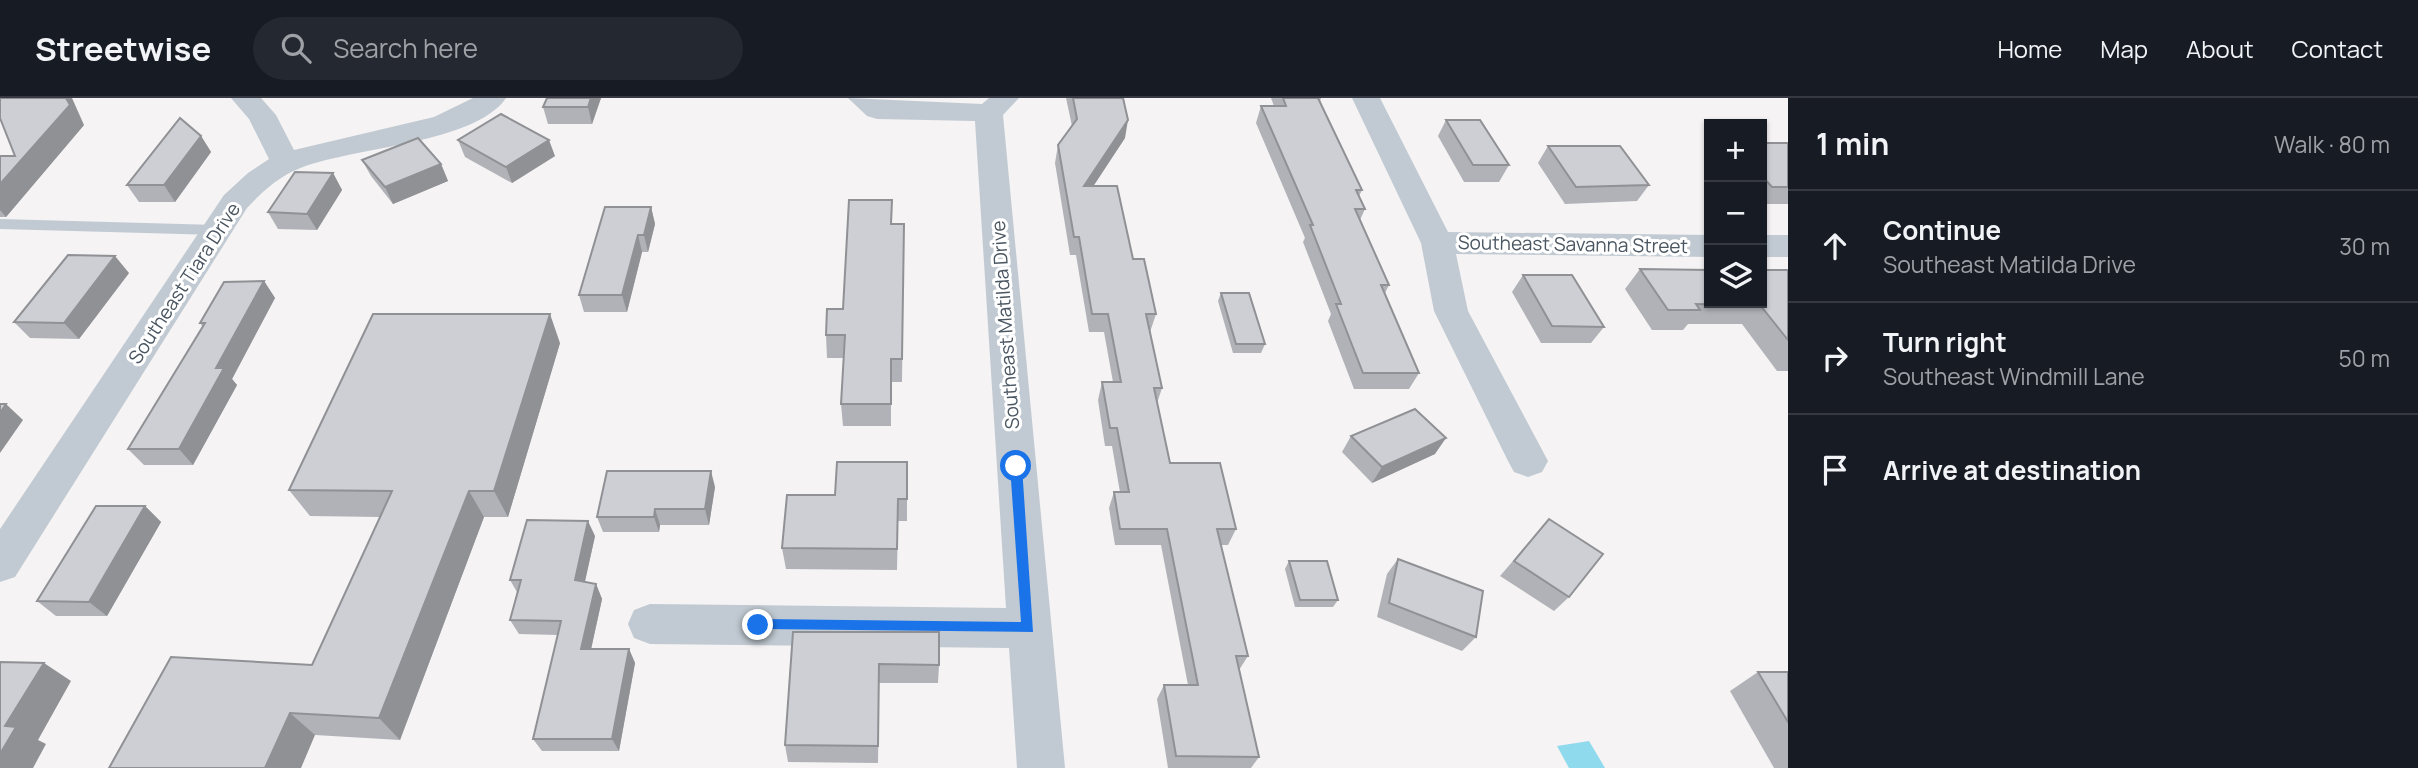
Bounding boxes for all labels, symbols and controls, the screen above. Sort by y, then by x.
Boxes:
search box [253,17,743,80]
text: Streetwise [35,26,211,71]
icon: search [277,29,315,67]
text: Search here [333,30,478,66]
text: Home [1997,32,2062,65]
text: Map [2100,32,2148,65]
text: About [2186,32,2254,65]
text: Contact [2292,32,2383,65]
map controls [1704,119,1767,308]
button: + [1704,119,1767,182]
text: 1 min [1816,123,1889,164]
text: Walk · 80 m [2274,128,2390,160]
button: − [1704,182,1767,245]
street label: Southeast Tiara Drive [122,197,246,369]
text: Continue [1883,212,2001,248]
street label: Southeast Matilda Drive [985,220,1025,430]
icon: ahead [1816,227,1854,265]
street label: Southeast Savanna Street [1458,229,1688,259]
text: 30 m [2339,230,2390,262]
button: layers [1704,245,1767,308]
text: Southeast Matilda Drive [1883,248,2136,280]
text: Turn right [1883,324,2007,360]
icon: right [1816,339,1854,377]
text: 50 m [2339,342,2390,374]
text: Southeast Windmill Lane [1883,360,2145,392]
route start [1000,450,1031,481]
icon: arrive [1816,451,1854,489]
text: Arrive at destination [1883,452,2141,488]
route end [742,609,773,640]

